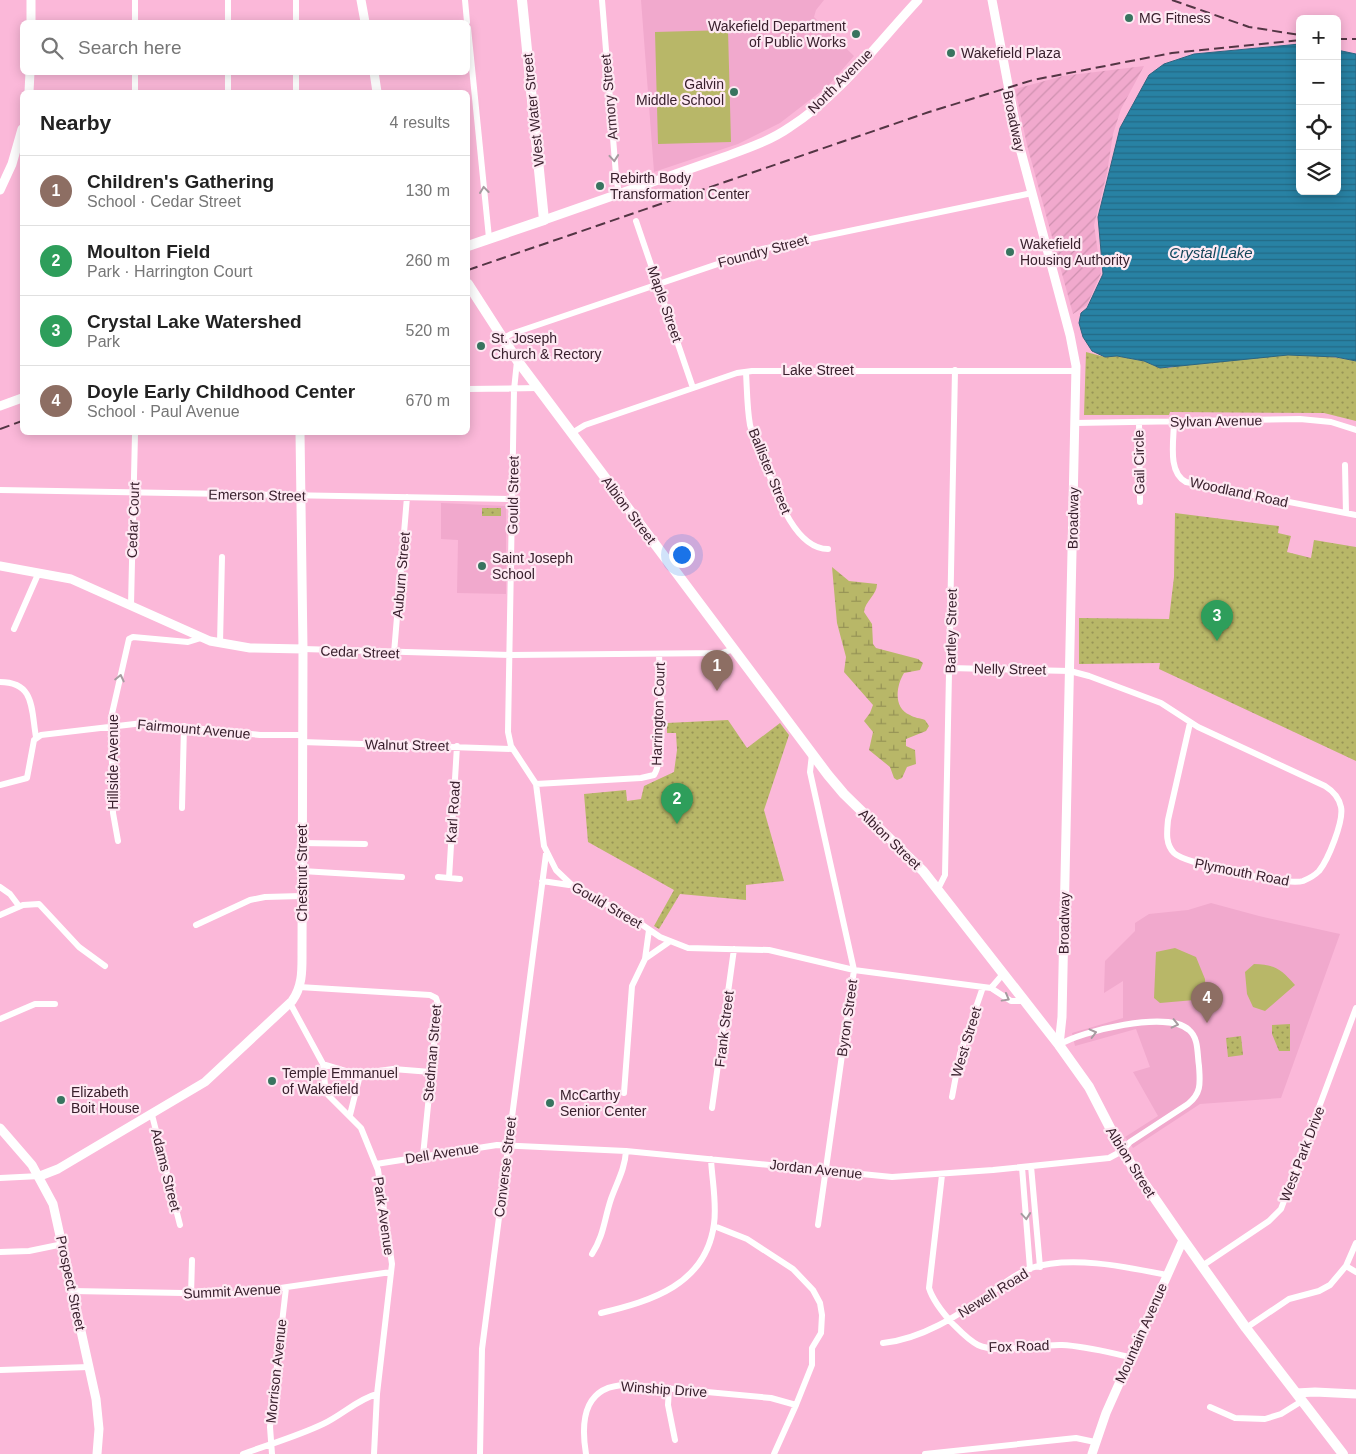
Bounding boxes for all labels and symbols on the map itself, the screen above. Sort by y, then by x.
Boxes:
place label: MG Fitness [1139,10,1211,26]
marker: MG Fitness [1123,12,1135,24]
place label: Wakefield Department of Public Works [708,18,846,50]
marker: Wakefield Department of Public Works [850,28,862,40]
street label: North Avenue [804,45,876,117]
place label: Wakefield Plaza [961,45,1061,61]
marker: Wakefield Plaza [945,47,957,59]
street label: West Water Street [519,53,547,167]
street label: Armory Street [597,53,621,141]
place label: Galvin Middle School [636,76,724,108]
marker: Galvin Middle School [728,86,740,98]
street label: Broadway [1000,89,1028,153]
one-way arrow [609,154,620,162]
place label: Rebirth Body Transformation Center [610,170,750,202]
marker: Rebirth Body Transformation Center [594,180,606,192]
one-way arrow [479,185,490,193]
street label: Foundry Street [716,231,810,271]
place label: Wakefield Housing Authority [1020,236,1130,268]
water label: Crystal Lake [1169,244,1253,261]
marker: Wakefield Housing Authority [1004,246,1016,258]
street label: Maple Street [645,264,686,344]
place label: St. Joseph Church & Rectory [491,330,601,362]
marker: St. Joseph Church & Rectory [475,340,487,352]
street label: Lake Street [782,362,854,378]
street label: Sylvan Avenue [1170,412,1263,430]
street label: Ballister Street [746,426,795,516]
street label: Gail Circle [1130,429,1148,494]
street label: Gould Street [504,455,522,534]
street label: Albion Street [598,473,660,547]
street label: Woodland Road [1188,474,1290,510]
street label: Cedar Court [124,482,142,558]
street label: Emerson Street [208,486,306,504]
street label: Broadway [1064,487,1082,549]
street label: Auburn Street [389,531,413,619]
your location [669,542,695,568]
place label: Saint Joseph School [492,550,573,582]
marker: Saint Joseph School [476,560,488,572]
street label: Bartley Street [942,588,960,674]
pin: 3 [1201,600,1233,641]
street label: Cedar Street [320,643,400,661]
pin: 1 [701,650,733,691]
street label: Nelly Street [974,660,1046,678]
street label: Harrington Court [648,662,668,766]
one-way arrow [114,674,125,683]
street label: Hillside Avenue [105,714,121,810]
street label: Fairmount Avenue [137,716,251,742]
street label: Walnut Street [365,736,449,754]
street label: Karl Road [443,780,463,844]
pin: 2 [661,783,693,824]
street label: Albion Street [856,805,924,873]
street label: Chestnut Street [294,824,310,922]
street label: Plymouth Road [1193,855,1291,889]
street label: Gould Street [569,878,645,932]
street label: Broadway [1055,892,1073,954]
street label: Byron Street [834,978,860,1058]
pin: 4 [1191,982,1223,1023]
street label: Frank Street [711,990,737,1068]
one-way arrow [1001,991,1010,1001]
street label: Stedman Street [420,1004,444,1102]
street label: West Street [948,1005,984,1079]
one-way arrow [1171,1018,1180,1029]
one-way arrow [1088,1028,1097,1039]
place label: Temple Emmanuel of Wakefield [282,1065,398,1097]
marker: Temple Emmanuel of Wakefield [266,1075,278,1087]
place label: Elizabeth Boit House [71,1084,140,1116]
place label: McCarthy Senior Center [560,1087,647,1119]
marker: Elizabeth Boit House [55,1094,67,1106]
marker: McCarthy Senior Center [544,1097,556,1109]
street label: West Park Drive [1276,1104,1328,1204]
street label: Converse Street [491,1116,519,1218]
street label: Albion Street [1103,1124,1159,1200]
street label: Adams Street [148,1127,184,1213]
street label: Dell Avenue [404,1139,480,1167]
street label: Jordan Avenue [769,1156,863,1182]
street label: Park Avenue [371,1176,397,1257]
one-way arrow [1021,1212,1032,1220]
street label: Prospect Street [53,1234,89,1332]
street label: Newell Road [955,1265,1031,1321]
street label: Summit Avenue [183,1280,281,1302]
street label: Mountain Avenue [1112,1280,1170,1386]
street label: Morrison Avenue [263,1318,289,1424]
street label: Fox Road [988,1337,1050,1355]
street label: Winship Drive [620,1378,708,1400]

